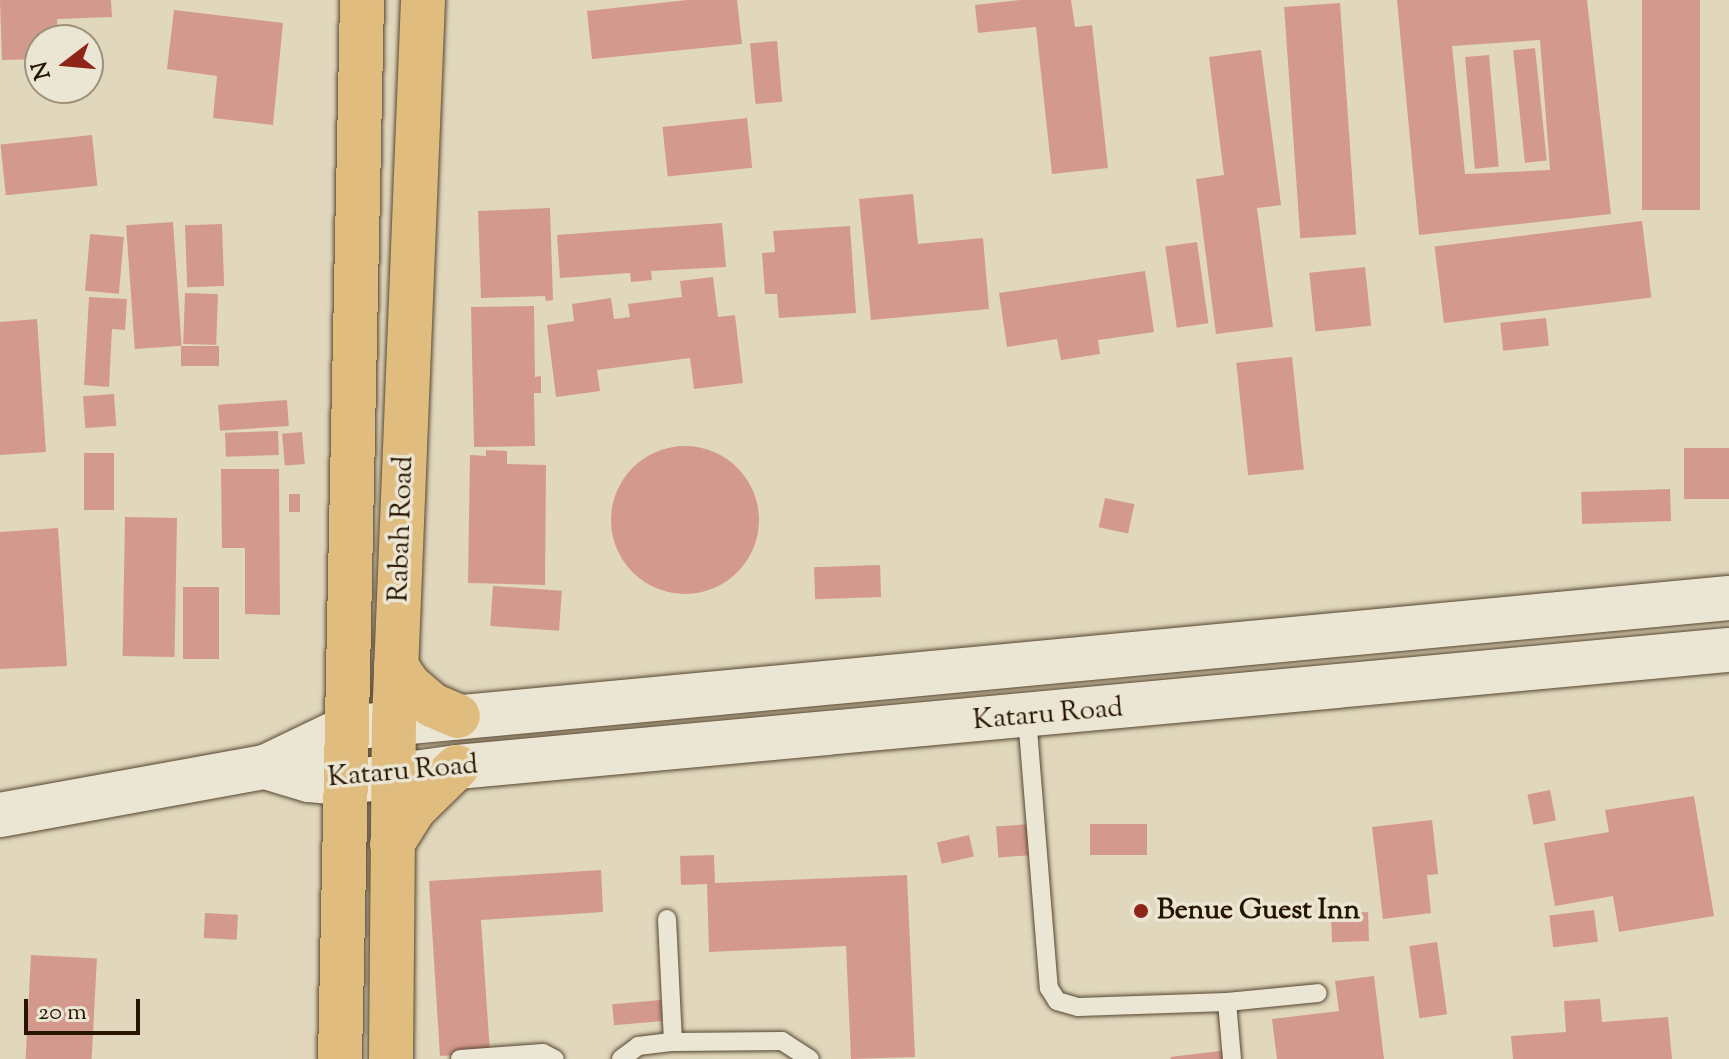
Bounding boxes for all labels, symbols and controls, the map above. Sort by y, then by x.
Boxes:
north arrow [24,24,104,104]
text: N [25,57,61,83]
street label: Rabah Road [383,455,421,603]
street label: Kataru Road [972,692,1124,738]
street label: Kataru Road [327,749,479,795]
place label: Benue Guest Inn [1157,894,1360,928]
marker: Benue Guest Inn [1132,902,1150,920]
scale bar [28,983,144,1033]
text: 20 m [38,996,87,1030]

